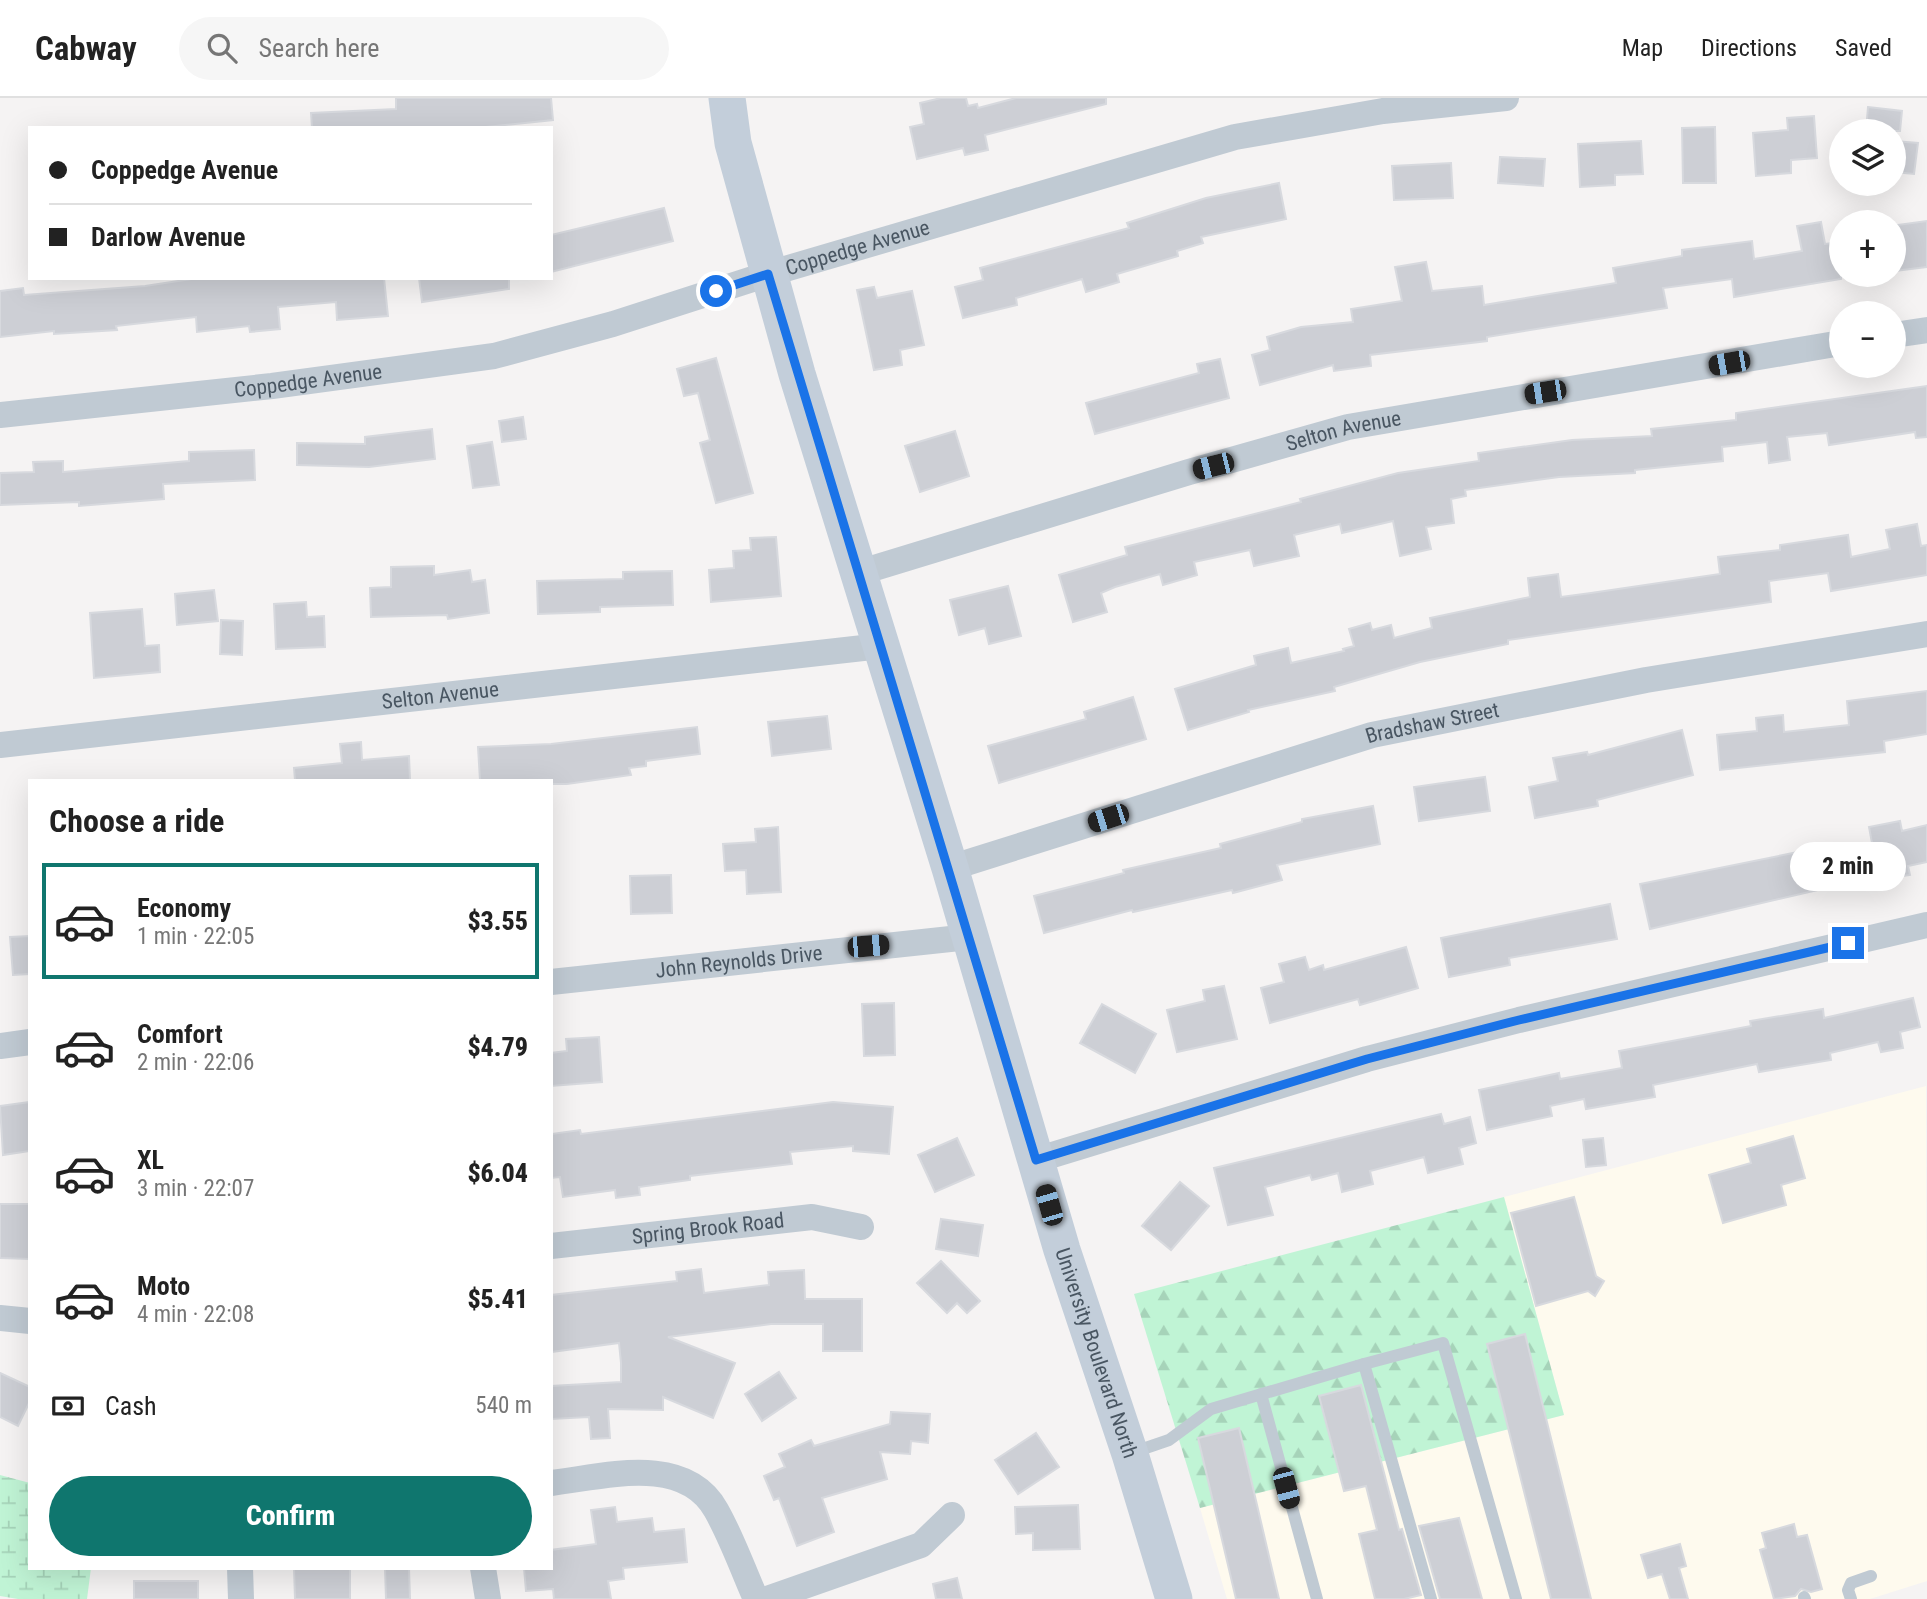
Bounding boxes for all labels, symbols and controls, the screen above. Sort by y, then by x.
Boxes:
search box [179,17,669,80]
text: Cabway [35,29,137,68]
icon: search [203,29,241,67]
text: Search here [259,33,380,63]
text: Map [1622,34,1663,62]
text: Directions [1701,34,1797,62]
text: Saved [1835,34,1892,62]
map controls [1829,119,1906,378]
button: layers [1829,119,1906,196]
text: Coppedge Avenue [91,155,278,185]
button: + [1829,210,1906,287]
street label: Coppedge Avenue [783,215,933,280]
text: Darlow Avenue [91,222,245,252]
route start [700,275,732,307]
button: − [1829,301,1906,378]
car [1707,349,1752,377]
street label: Coppedge Avenue [233,359,384,402]
car [1523,378,1568,406]
street label: Selton Avenue [1283,406,1403,456]
car [1191,451,1236,481]
street label: Selton Avenue [380,677,500,714]
street label: Bradshaw Street [1362,698,1501,748]
text: Choose a ride [49,802,224,840]
car [1085,802,1132,834]
callout: 2 min [1790,842,1906,890]
text: 2 min [1822,853,1874,880]
icon: car [53,890,116,953]
text: Economy [137,893,231,923]
text: $3.55 [467,906,528,936]
text: 1 min · 22:05 [137,923,254,950]
route end [1832,927,1864,959]
car [847,934,890,958]
street label: John Reynolds Drive [654,941,824,983]
icon: car [53,1016,116,1079]
text: Comfort [137,1019,223,1049]
text: $4.79 [467,1032,528,1062]
text: 2 min · 22:06 [137,1049,254,1076]
icon: car [53,1142,116,1205]
text: XL [137,1145,164,1175]
text: $6.04 [467,1158,528,1188]
text: 3 min · 22:07 [137,1175,254,1202]
car [1034,1182,1065,1228]
street label: Spring Brook Road [631,1208,785,1249]
street label: University Boulevard North [1050,1245,1143,1461]
icon: car [53,1268,116,1331]
text: Moto [137,1271,190,1301]
text: $5.41 [467,1284,528,1314]
text: 4 min · 22:08 [137,1301,254,1328]
icon: cash [49,1387,87,1425]
text: Cash [105,1391,157,1421]
text: 540 m [475,1392,532,1419]
car [1271,1465,1302,1511]
button: Confirm [49,1476,532,1556]

